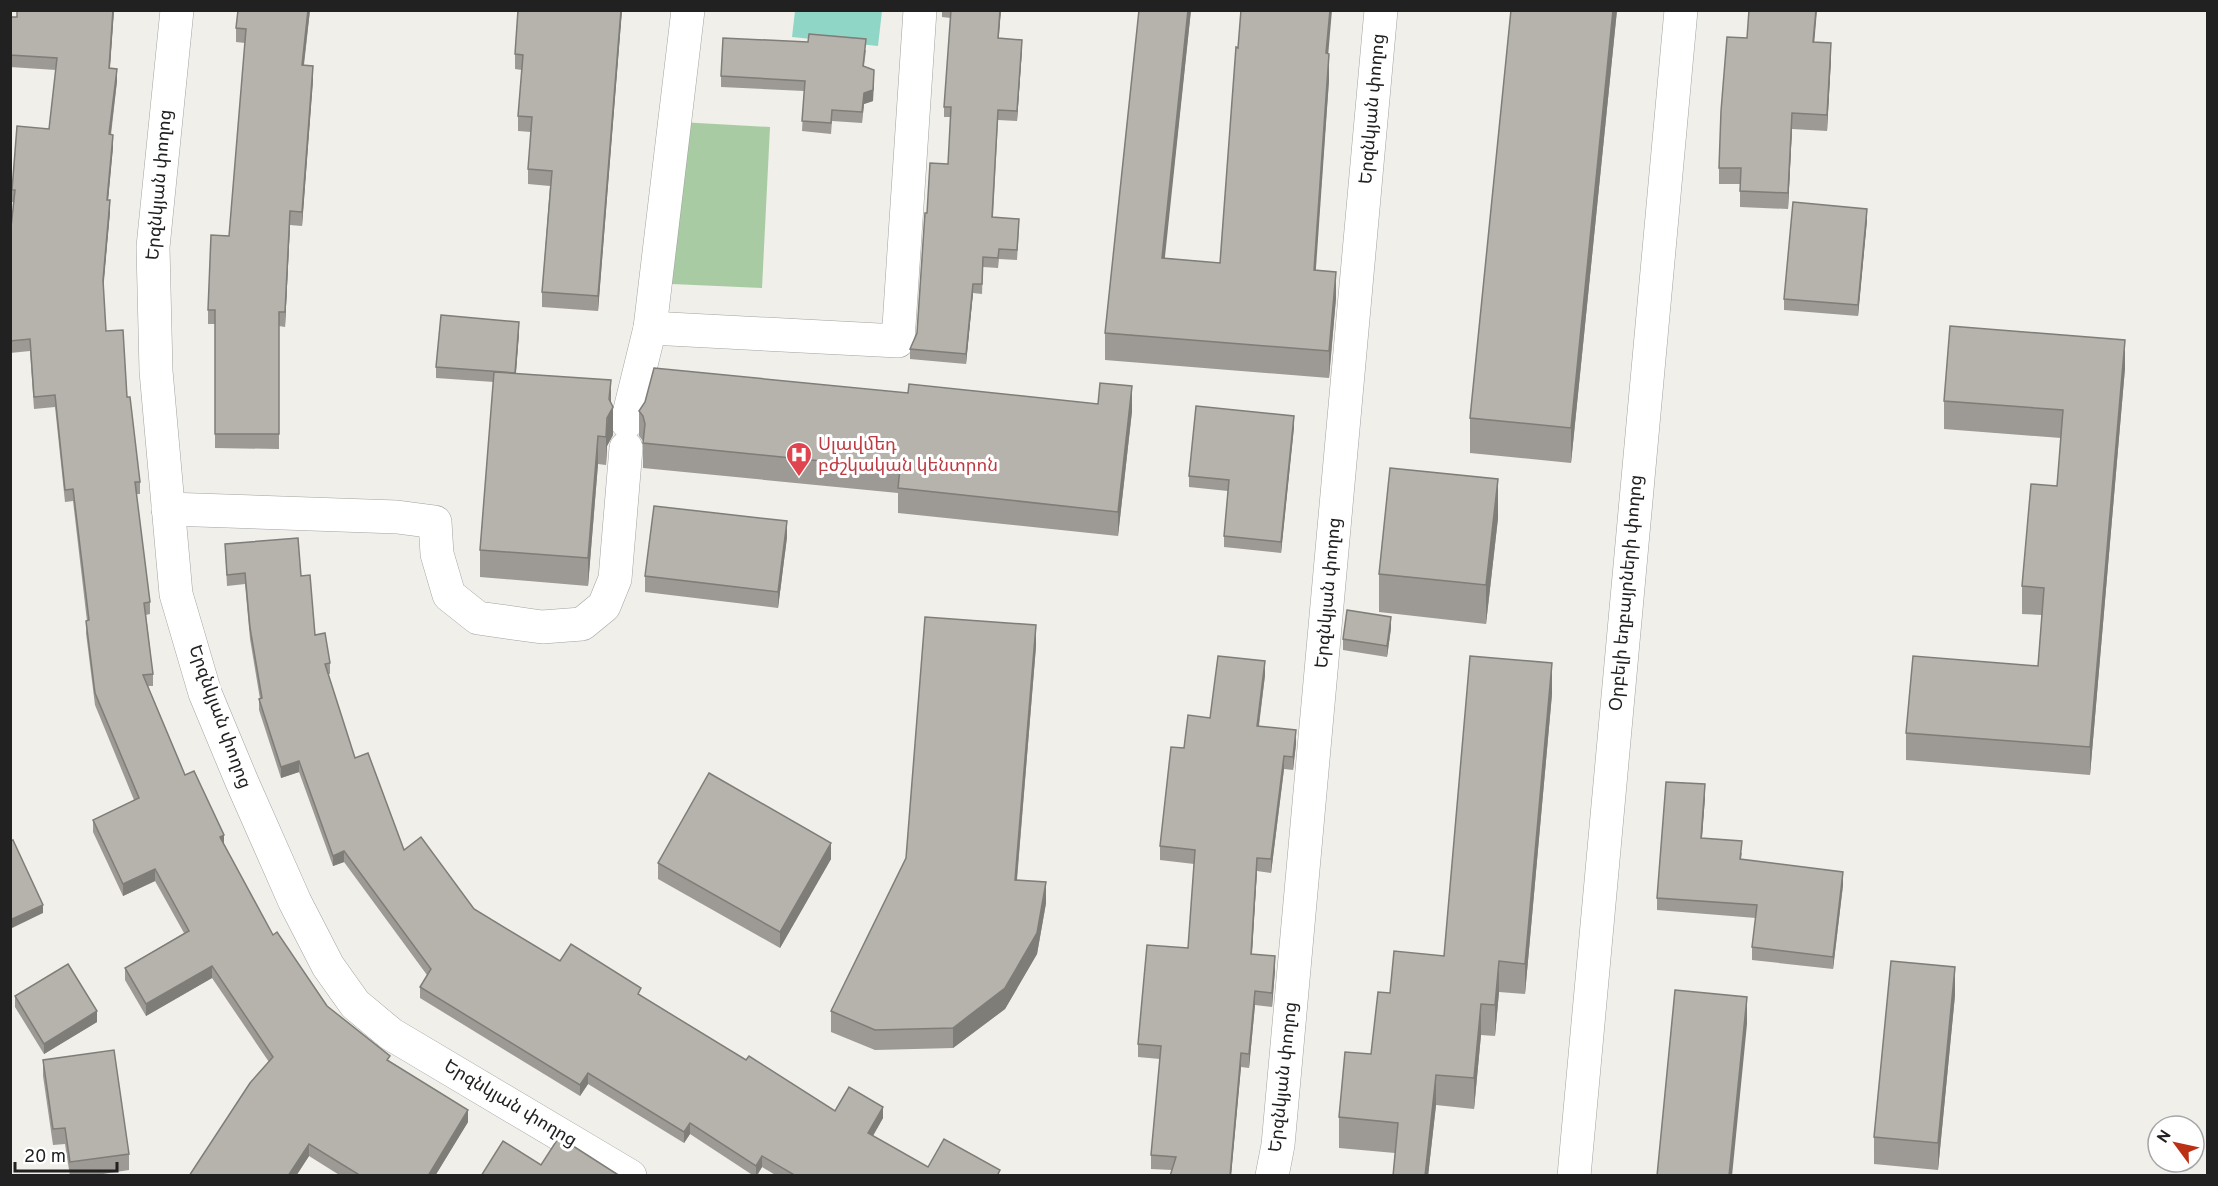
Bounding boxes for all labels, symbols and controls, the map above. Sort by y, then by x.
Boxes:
street label: Երզնկյան փողոց [1355,33,1391,185]
street label: Երզնկյան փողոց [142,109,178,261]
place label: Սլավմեդ բժշկական կենտրոն [818,434,998,478]
hospital icon: Սլավմեդ բժշկական կենտրոն [784,440,814,478]
street label: Օրբելի եղբայրների փողոց [1605,474,1649,712]
street label: Երզնկյան փողոց [1311,517,1347,669]
street label: Երզնկյան փողոց [182,642,256,792]
street label: Երզնկյան փողոց [1265,1001,1303,1153]
street label: Երզնկյան փողոց [439,1055,581,1153]
north arrow [2146,1114,2206,1174]
text: N [2154,1127,2177,1147]
scale bar [15,1135,117,1173]
text: 20 m [24,1146,66,1169]

